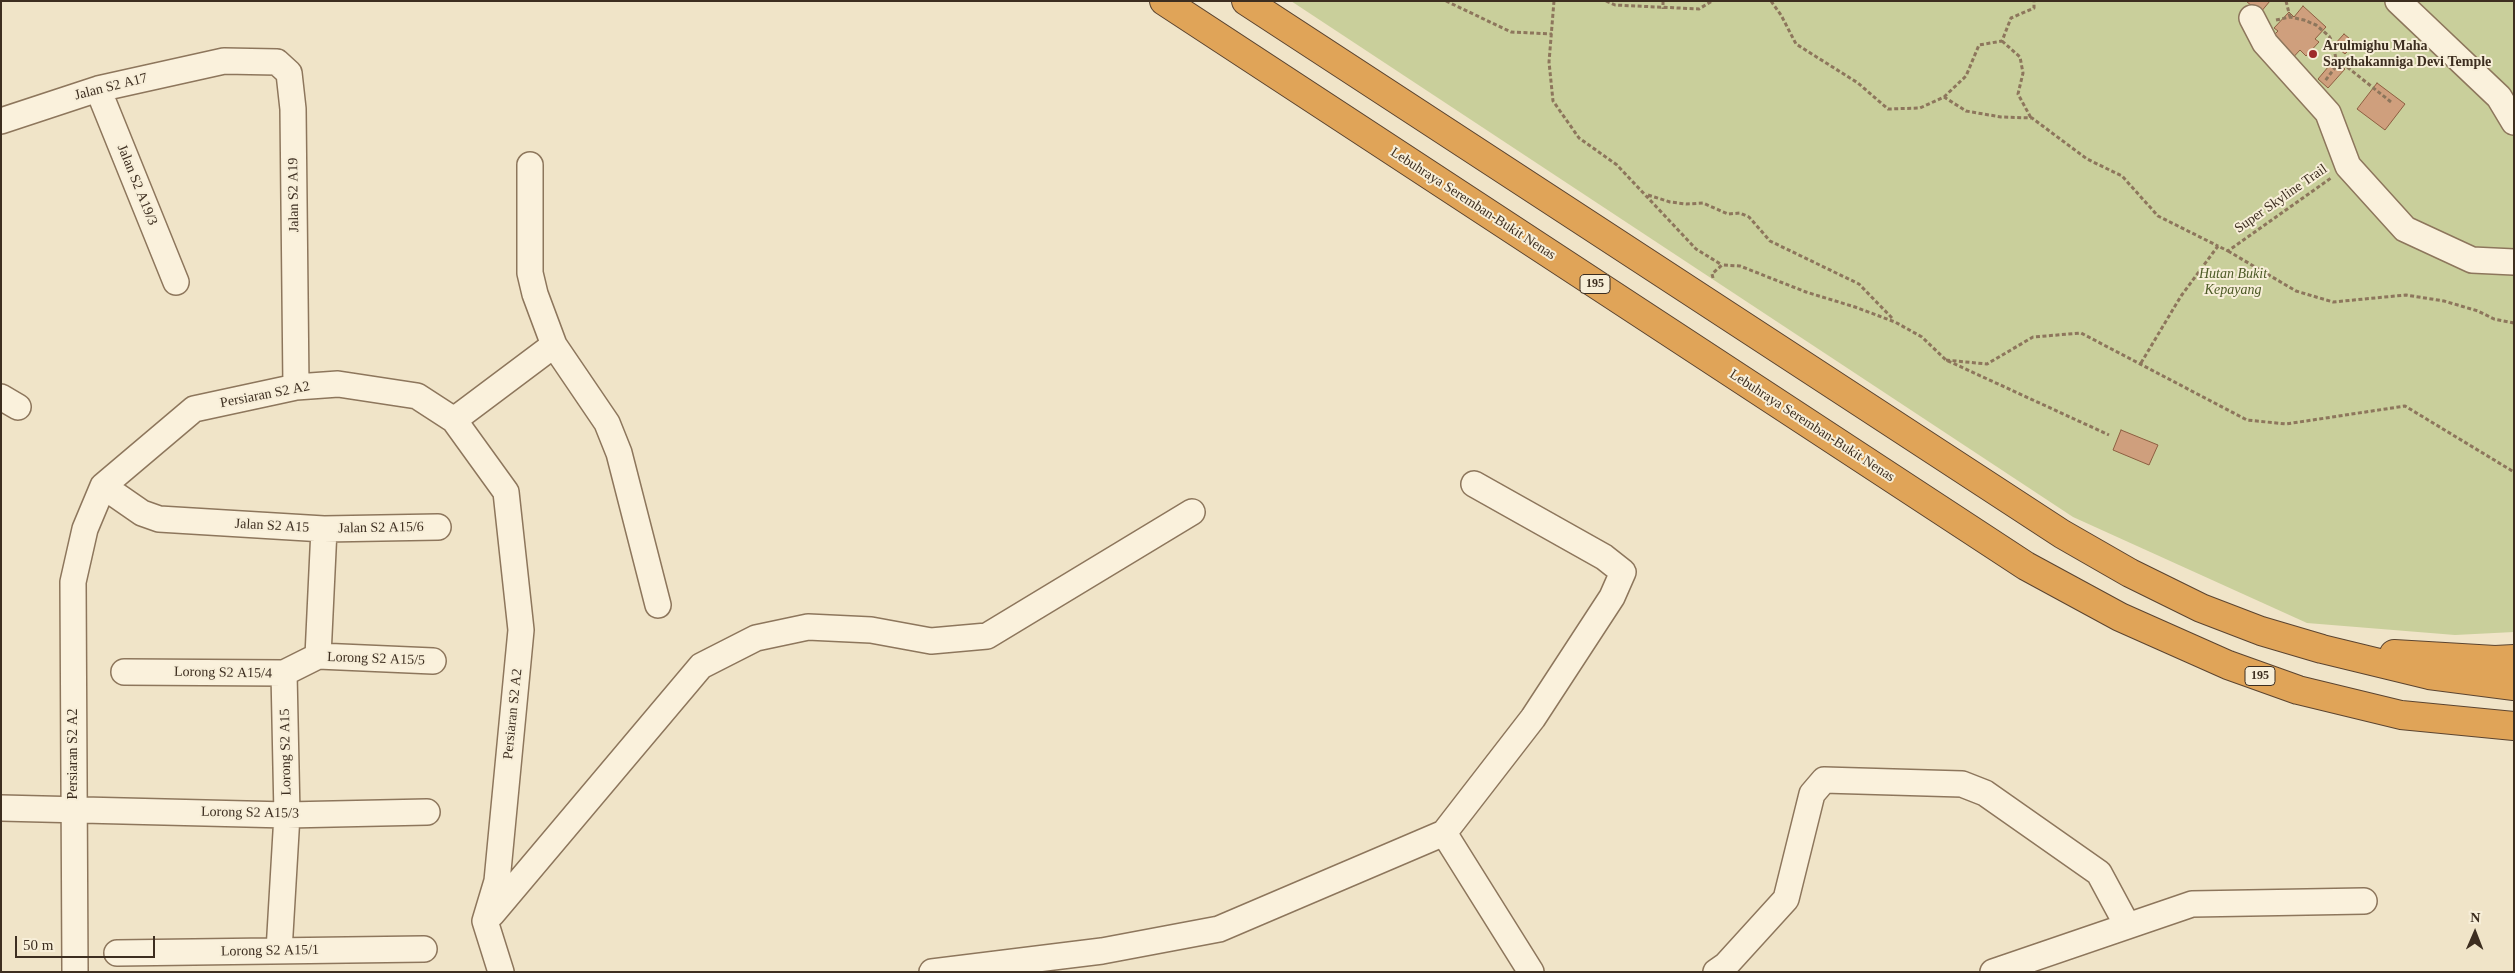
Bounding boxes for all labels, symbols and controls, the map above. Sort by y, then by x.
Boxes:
place label: Arulmighu Maha Sapthakanniga Devi Temple [2323,38,2491,70]
marker: Arulmighu Maha Sapthakanniga Devi Temple [2307,48,2319,60]
street label: Jalan S2 A17 [73,70,149,104]
street label: Jalan S2 A19/3 [113,142,161,228]
street label: Lebuhraya Seremban-Bukit Nenas [1387,144,1559,264]
street label: Jalan S2 A19 [285,158,303,232]
street label: Super Skyline Trail [2231,161,2331,237]
park label: Hutan Bukit Kepayang [2199,266,2267,298]
road number: 195 [1580,274,1610,294]
street label: Lebuhraya Seremban-Bukit Nenas [1726,366,1898,486]
street label: Persiaran S2 A2 [219,378,311,412]
street label: Jalan S2 A15 [234,516,310,536]
street label: Jalan S2 A15/6 [338,519,424,537]
street label: Lorong S2 A15/5 [327,649,425,669]
street label: Lorong S2 A15/4 [174,664,272,682]
road number: 195 [2245,666,2275,686]
street label: Persiaran S2 A2 [500,668,526,760]
street label: Lorong S2 A15 [277,708,295,796]
street label: Persiaran S2 A2 [65,709,81,799]
street label: Lorong S2 A15/3 [201,804,299,822]
north arrow [2450,908,2500,958]
text: N [2470,910,2480,925]
scale bar [18,926,158,958]
text: 50 m [23,937,53,953]
street label: Lorong S2 A15/1 [221,942,319,960]

